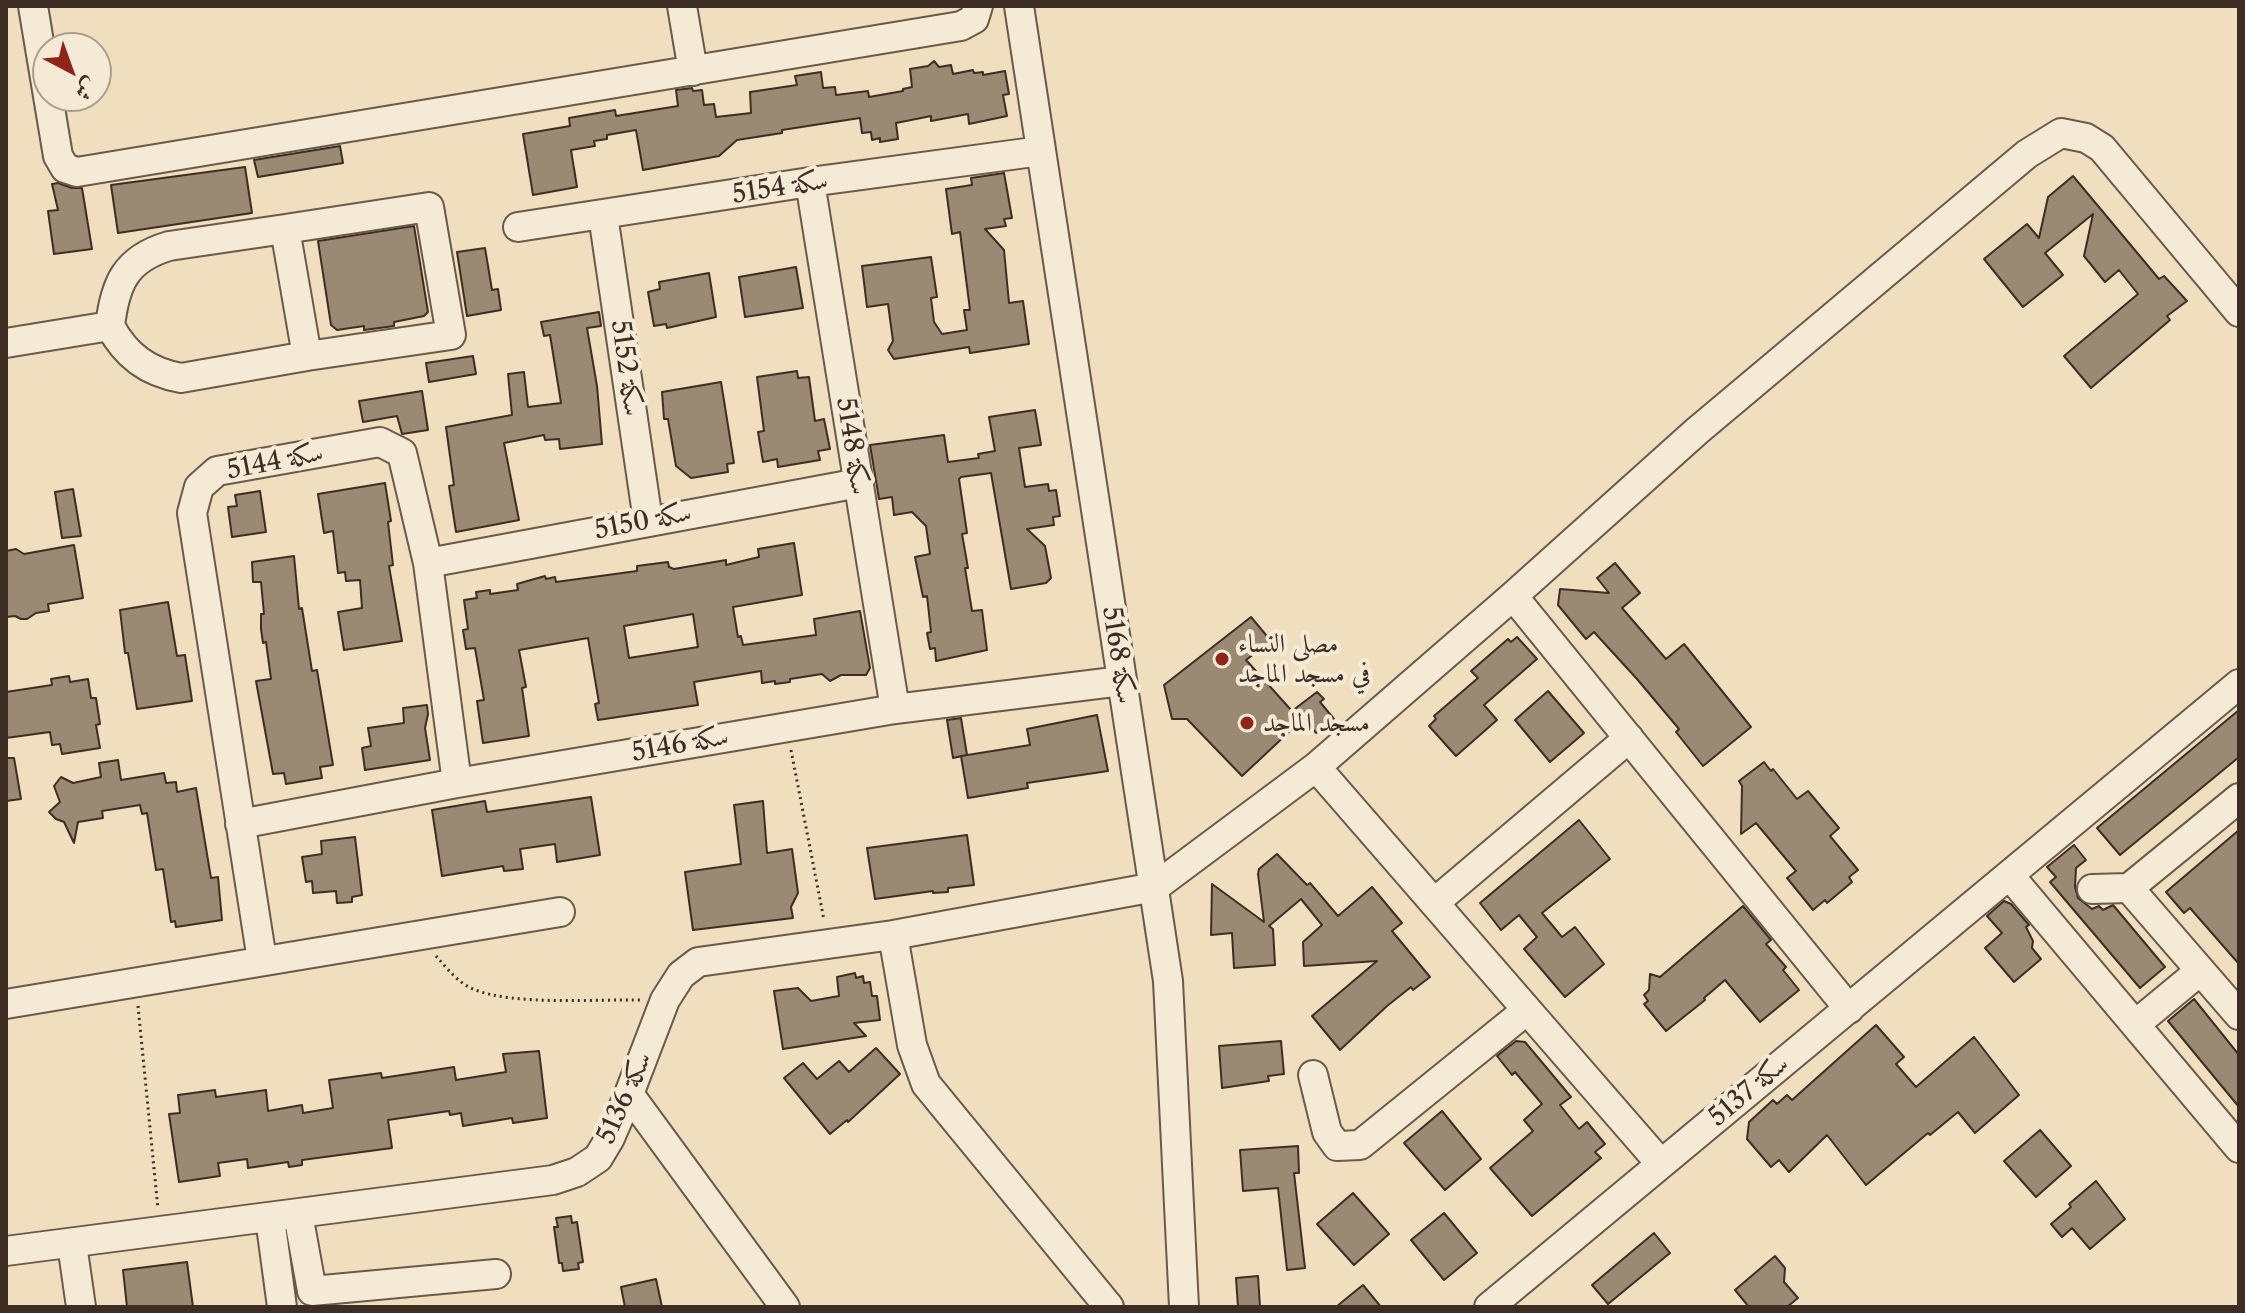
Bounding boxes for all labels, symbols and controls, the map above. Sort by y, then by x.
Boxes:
north arrow [32,32,112,112]
text: ش [70,72,104,106]
street label: سكة 5154 [730,165,830,211]
street label: سكة 5152 [604,318,648,418]
street label: سكة 5148 [829,395,875,497]
street label: سكة 5144 [224,437,326,487]
street label: سكة 5150 [592,497,694,547]
street label: سكة 5168 [1095,604,1141,706]
place label: مصلى النساء في مسجد الماجد [1238,628,1370,690]
marker: مصلى النساء في مسجد الماجد [1213,650,1231,668]
place label: مسجد الماجد [1263,707,1370,739]
marker: مسجد الماجد [1238,714,1256,732]
street label: سكة 5146 [629,721,731,769]
street label: سكة 5136 [591,1047,659,1149]
street label: سكة 5137 [1703,1049,1795,1133]

